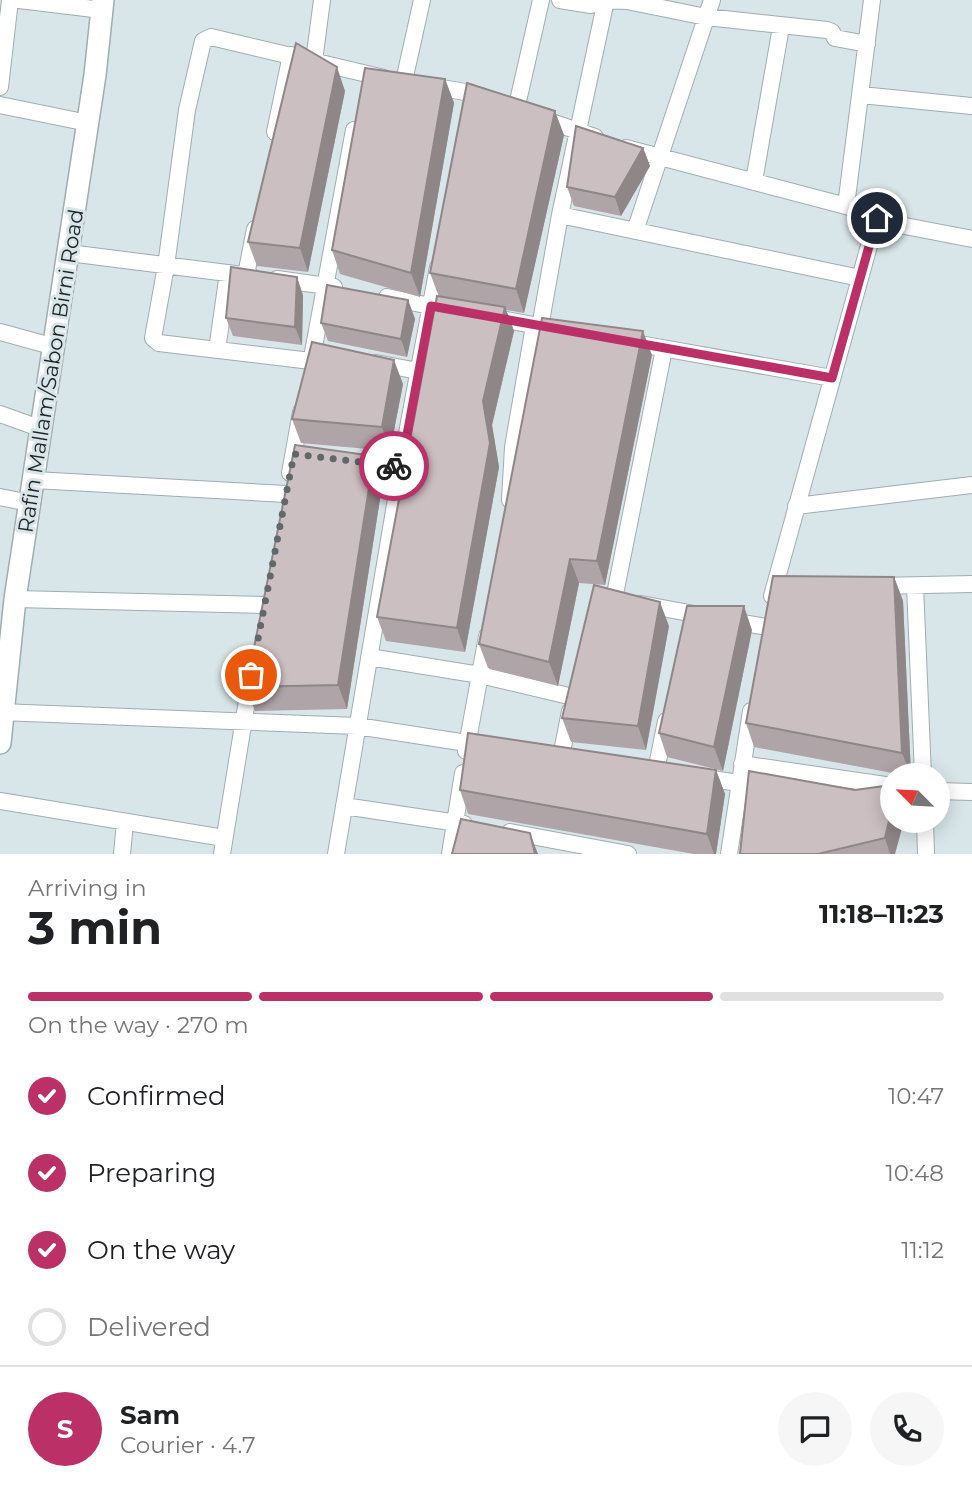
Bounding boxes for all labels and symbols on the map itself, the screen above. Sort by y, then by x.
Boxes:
pin [847,188,907,248]
street label: Rafin Mallam/Sabon Birni Road [13,207,88,535]
courier [359,431,429,501]
pin [221,645,281,705]
north arrow [880,763,950,833]

